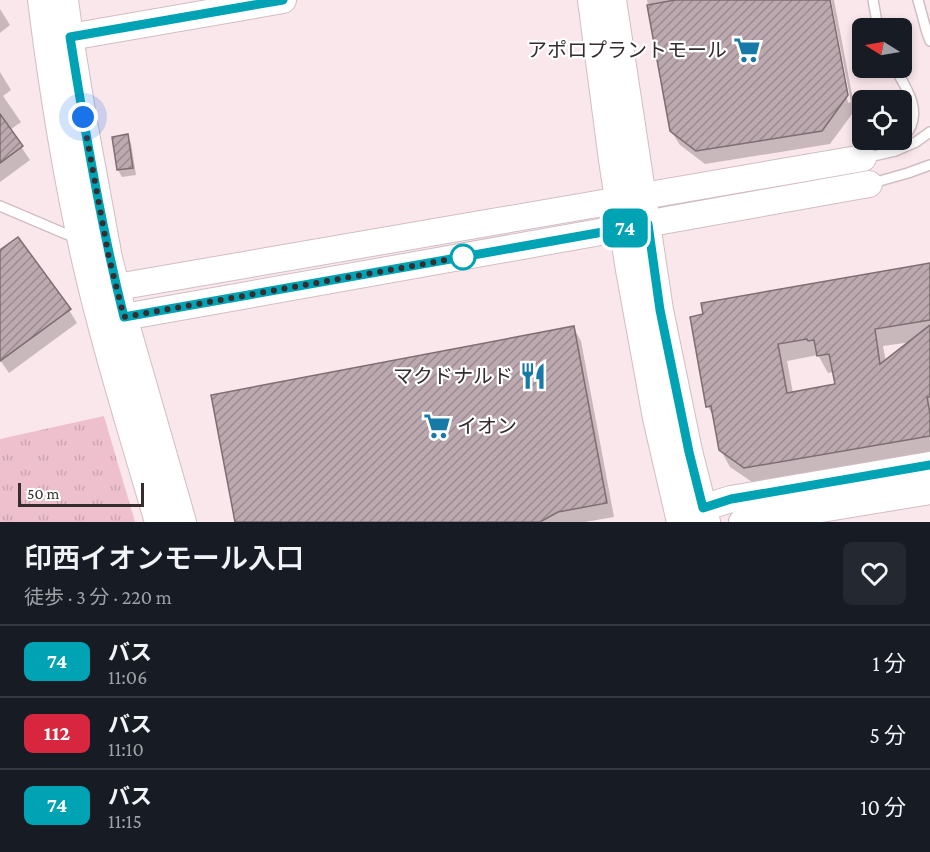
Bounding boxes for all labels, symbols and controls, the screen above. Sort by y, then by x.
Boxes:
north arrow [852,18,912,78]
map controls [852,18,912,150]
supermarket icon: アポロプラントモール [732,35,762,65]
place label: アポロプラントモール [527,39,727,61]
button: locate [852,90,912,150]
your location [68,102,98,132]
line badge: 74 [598,208,652,248]
text: 74 [615,216,635,240]
unlabelled marker [450,244,476,270]
restaurant icon: マクドナルド [518,361,548,391]
place label: マクドナルド [393,365,513,387]
supermarket icon: イオン [422,411,452,441]
place label: イオン [457,415,517,437]
scale bar [18,480,144,508]
text: 50 m [27,485,59,502]
button: heart [843,542,906,605]
text: 印西イオンモール入口 [24,543,304,574]
text: 徒歩 · 3 分 · 220 m [24,586,172,608]
text: バス [108,640,152,665]
text: 74 [47,649,67,673]
text: 1 分 [873,651,906,676]
text: 11:06 [108,666,147,688]
text: バス [108,712,152,737]
text: 112 [44,721,70,745]
text: 5 分 [869,723,906,748]
text: 11:10 [108,738,144,760]
text: バス [108,784,152,809]
text: 74 [47,793,67,817]
text: 10 分 [860,795,906,820]
text: 11:15 [108,810,142,832]

